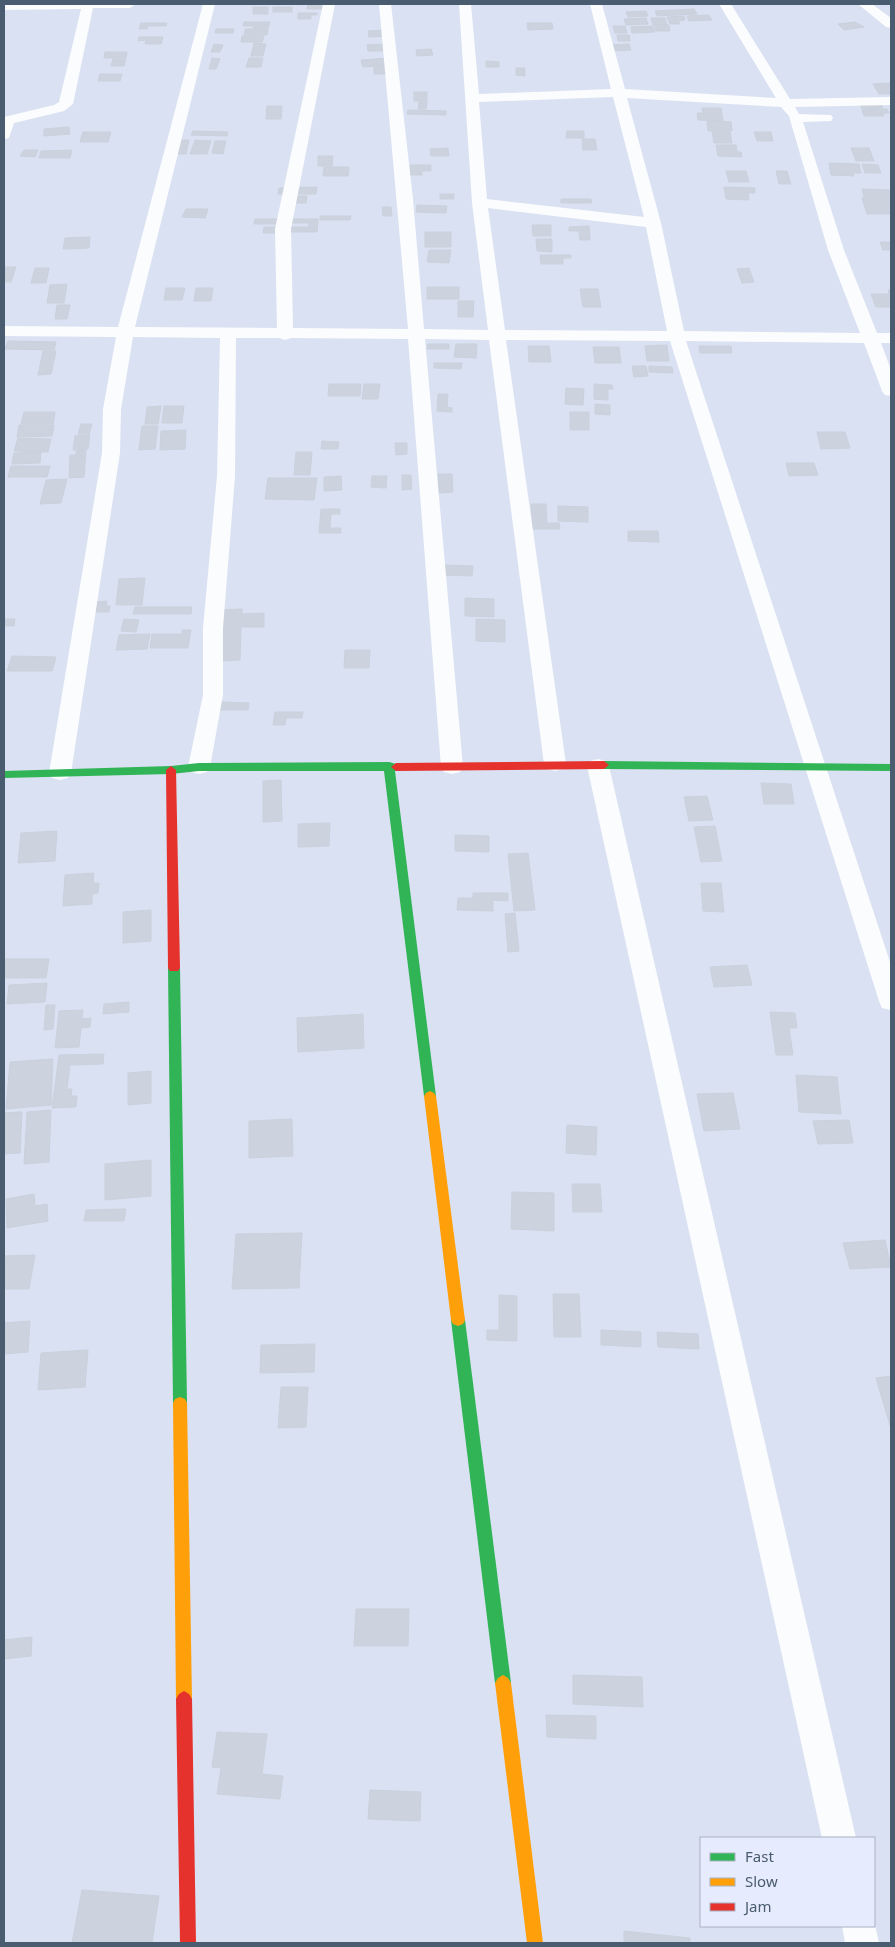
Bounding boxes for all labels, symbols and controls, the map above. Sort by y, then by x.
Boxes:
legend [700,1837,875,1927]
text: Fast [745,1846,774,1866]
text: Slow [745,1871,778,1891]
text: Jam [743,1896,772,1916]

